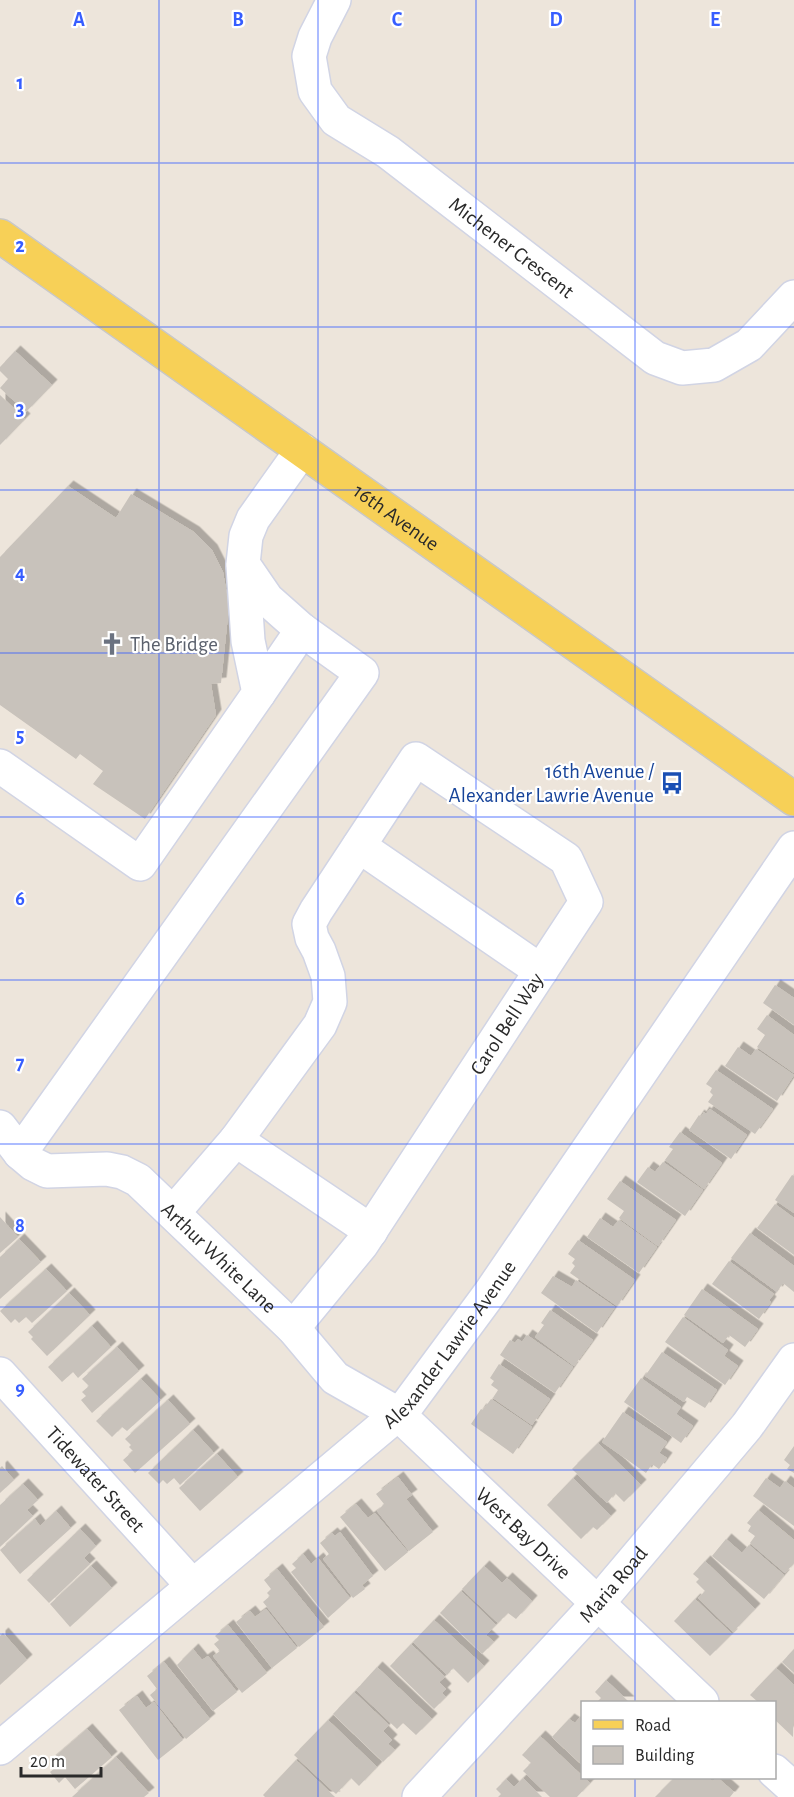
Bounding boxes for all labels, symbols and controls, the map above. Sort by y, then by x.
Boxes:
text: A [73,10,85,30]
text: B [232,10,244,30]
text: C [392,10,403,30]
text: D [549,10,563,30]
text: E [710,10,720,30]
text: 1 [16,73,24,93]
street label: Michener Crescent [445,193,578,302]
text: 2 [15,236,25,256]
text: 3 [16,399,24,419]
street label: 16th Avenue [350,480,443,554]
text: 4 [15,563,25,583]
church icon: The Bridge [99,631,125,657]
place label: The Bridge [130,634,218,655]
text: 5 [16,726,24,746]
place label: 16th Avenue / Alexander Lawrie Avenue [449,761,655,806]
bus stop icon: 16th Avenue / Alexander Lawrie Avenue [659,770,685,796]
text: 6 [15,889,25,909]
street label: Carol Bell Way [466,969,548,1079]
text: 7 [16,1053,25,1073]
street label: Arthur White Lane [158,1198,281,1317]
text: 8 [15,1216,25,1236]
street label: Alexander Lawrie Avenue [379,1257,520,1432]
text: 9 [15,1379,25,1399]
street label: Tidewater Street [42,1422,149,1536]
street label: West Bay Drive [472,1483,575,1583]
street label: Maria Road [575,1542,651,1626]
legend [581,1701,776,1779]
text: Road [635,1717,671,1735]
scale bar [21,1740,100,1778]
text: Building [635,1747,695,1765]
text: 20 m [30,1753,65,1771]

